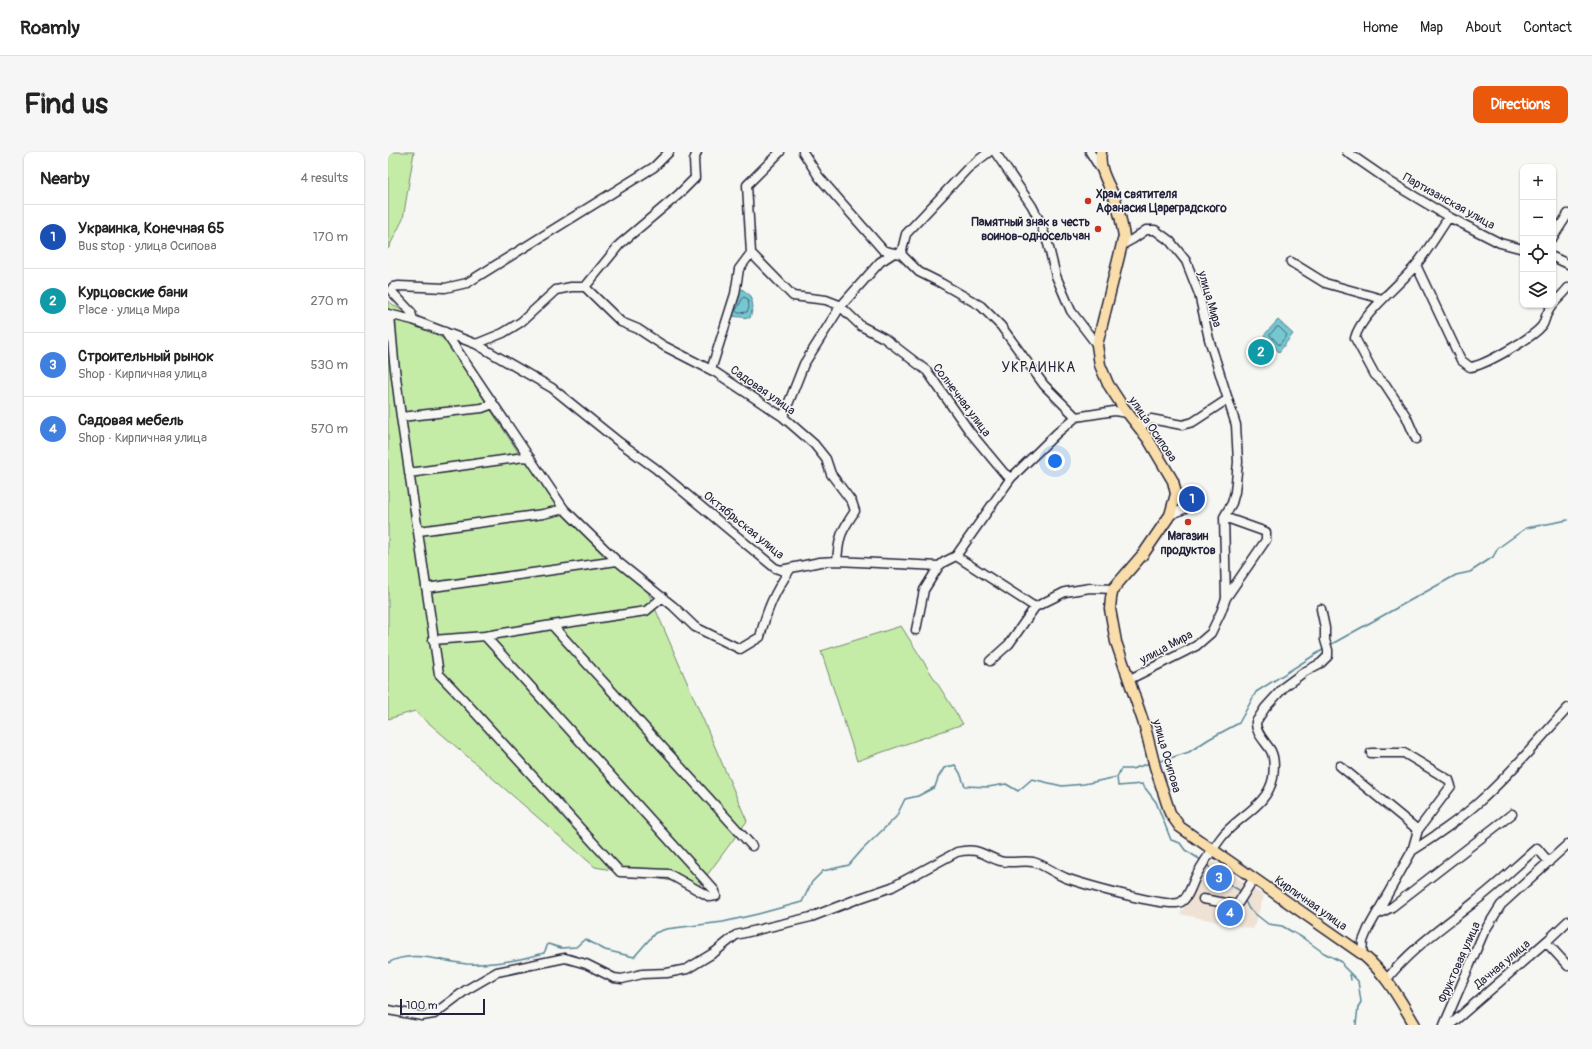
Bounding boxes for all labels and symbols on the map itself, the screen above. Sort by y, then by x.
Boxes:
street label: Партизанская улица [1400,170,1498,233]
place label: Храм святителя Афанасия Цареградского [1096,187,1227,216]
marker: Храм святителя Афанасия Цареградского [1083,196,1093,206]
place label: Памятный знак в честь воинов-односельчан [972,215,1090,244]
marker: Памятный знак в честь воинов-односельчан [1093,224,1103,234]
street label: улица Мира [1194,268,1225,329]
pin: 2 [1248,337,1274,367]
district label: УКРАИНКА [1002,359,1076,376]
street label: Солнечная улица [929,361,994,440]
street label: Садовая улица [727,362,799,419]
street label: улица Осипова [1125,393,1180,465]
your location [1045,451,1065,471]
pin: 1 [1179,484,1205,514]
street label: Октябрьская улица [700,488,787,563]
marker: Магазин продуктов [1183,517,1193,527]
place label: Магазин продуктов [1160,529,1216,558]
street label: улица Мира [1136,627,1196,668]
street label: улица Осипова [1149,717,1184,795]
pin: 3 [1206,863,1232,893]
street label: Кирпичная улица [1272,873,1350,934]
pin: 4 [1217,898,1243,928]
street label: Фруктовая улица [1435,919,1484,1005]
street label: Дачная улица [1470,936,1534,993]
scale bar [400,997,485,1016]

